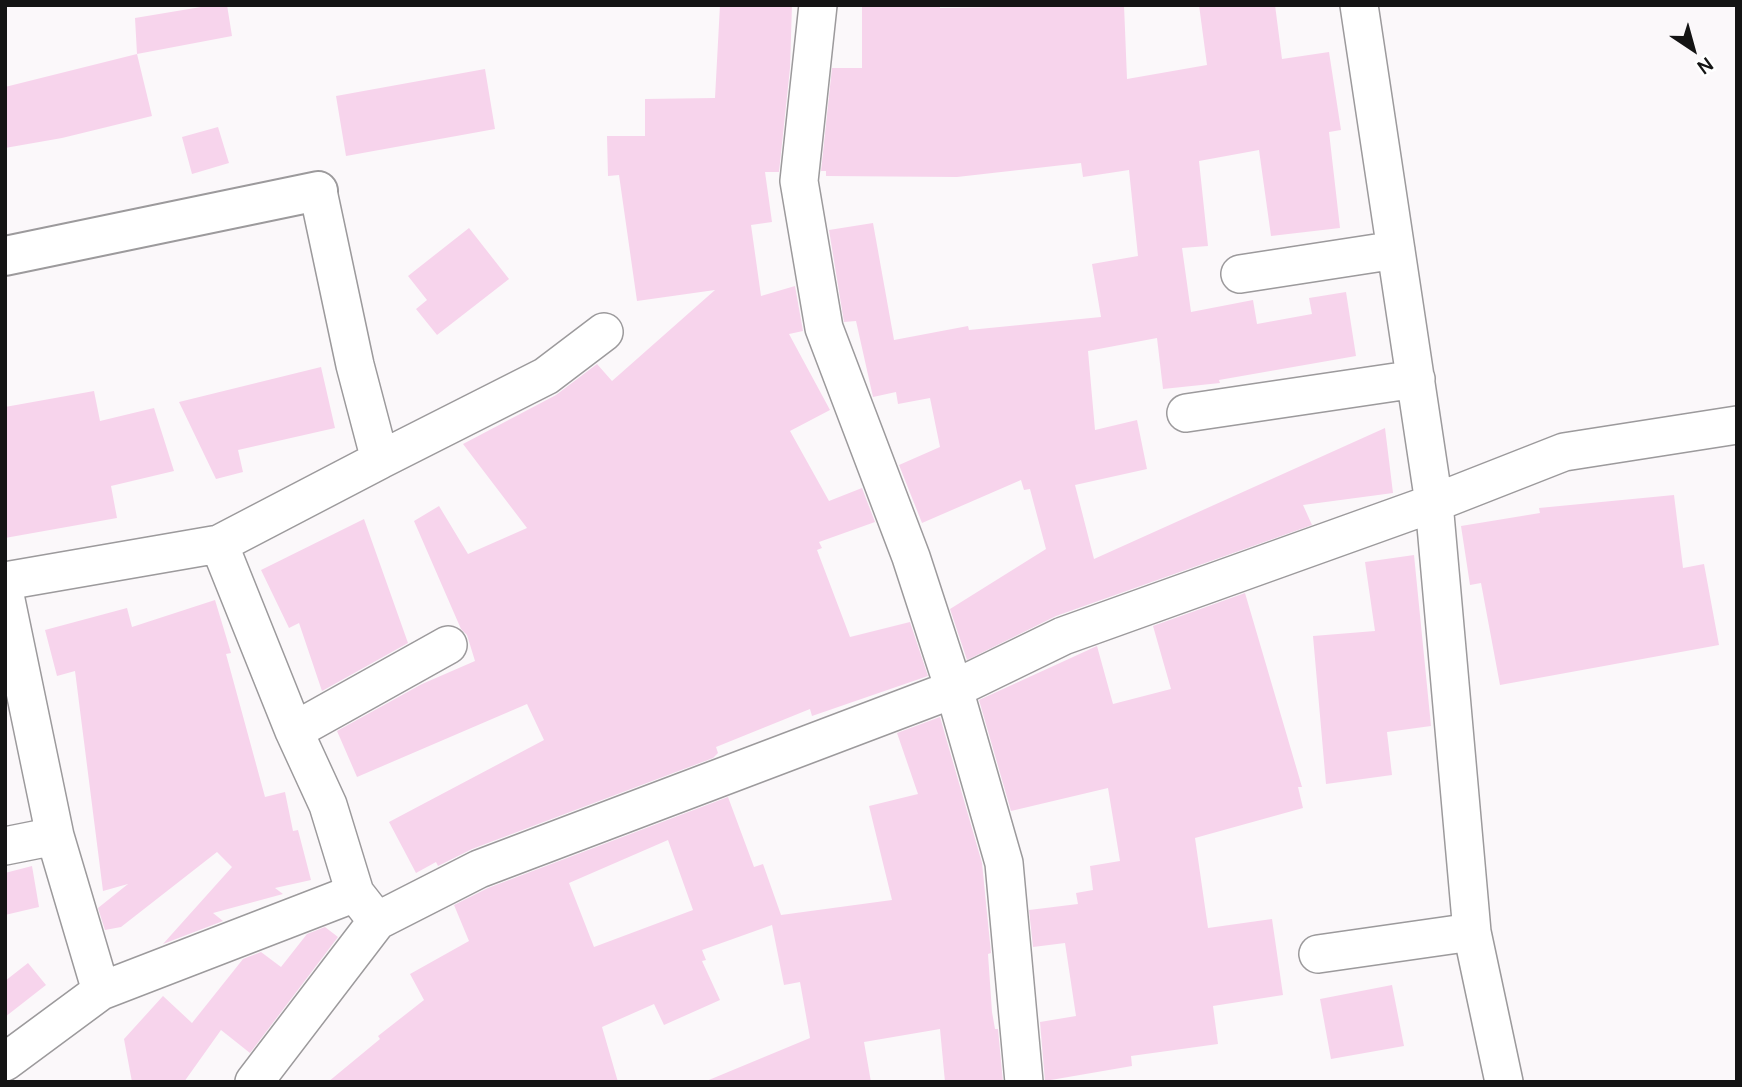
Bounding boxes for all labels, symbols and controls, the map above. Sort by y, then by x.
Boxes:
north arrow [1658,14,1728,84]
text: N [1692,51,1719,81]

